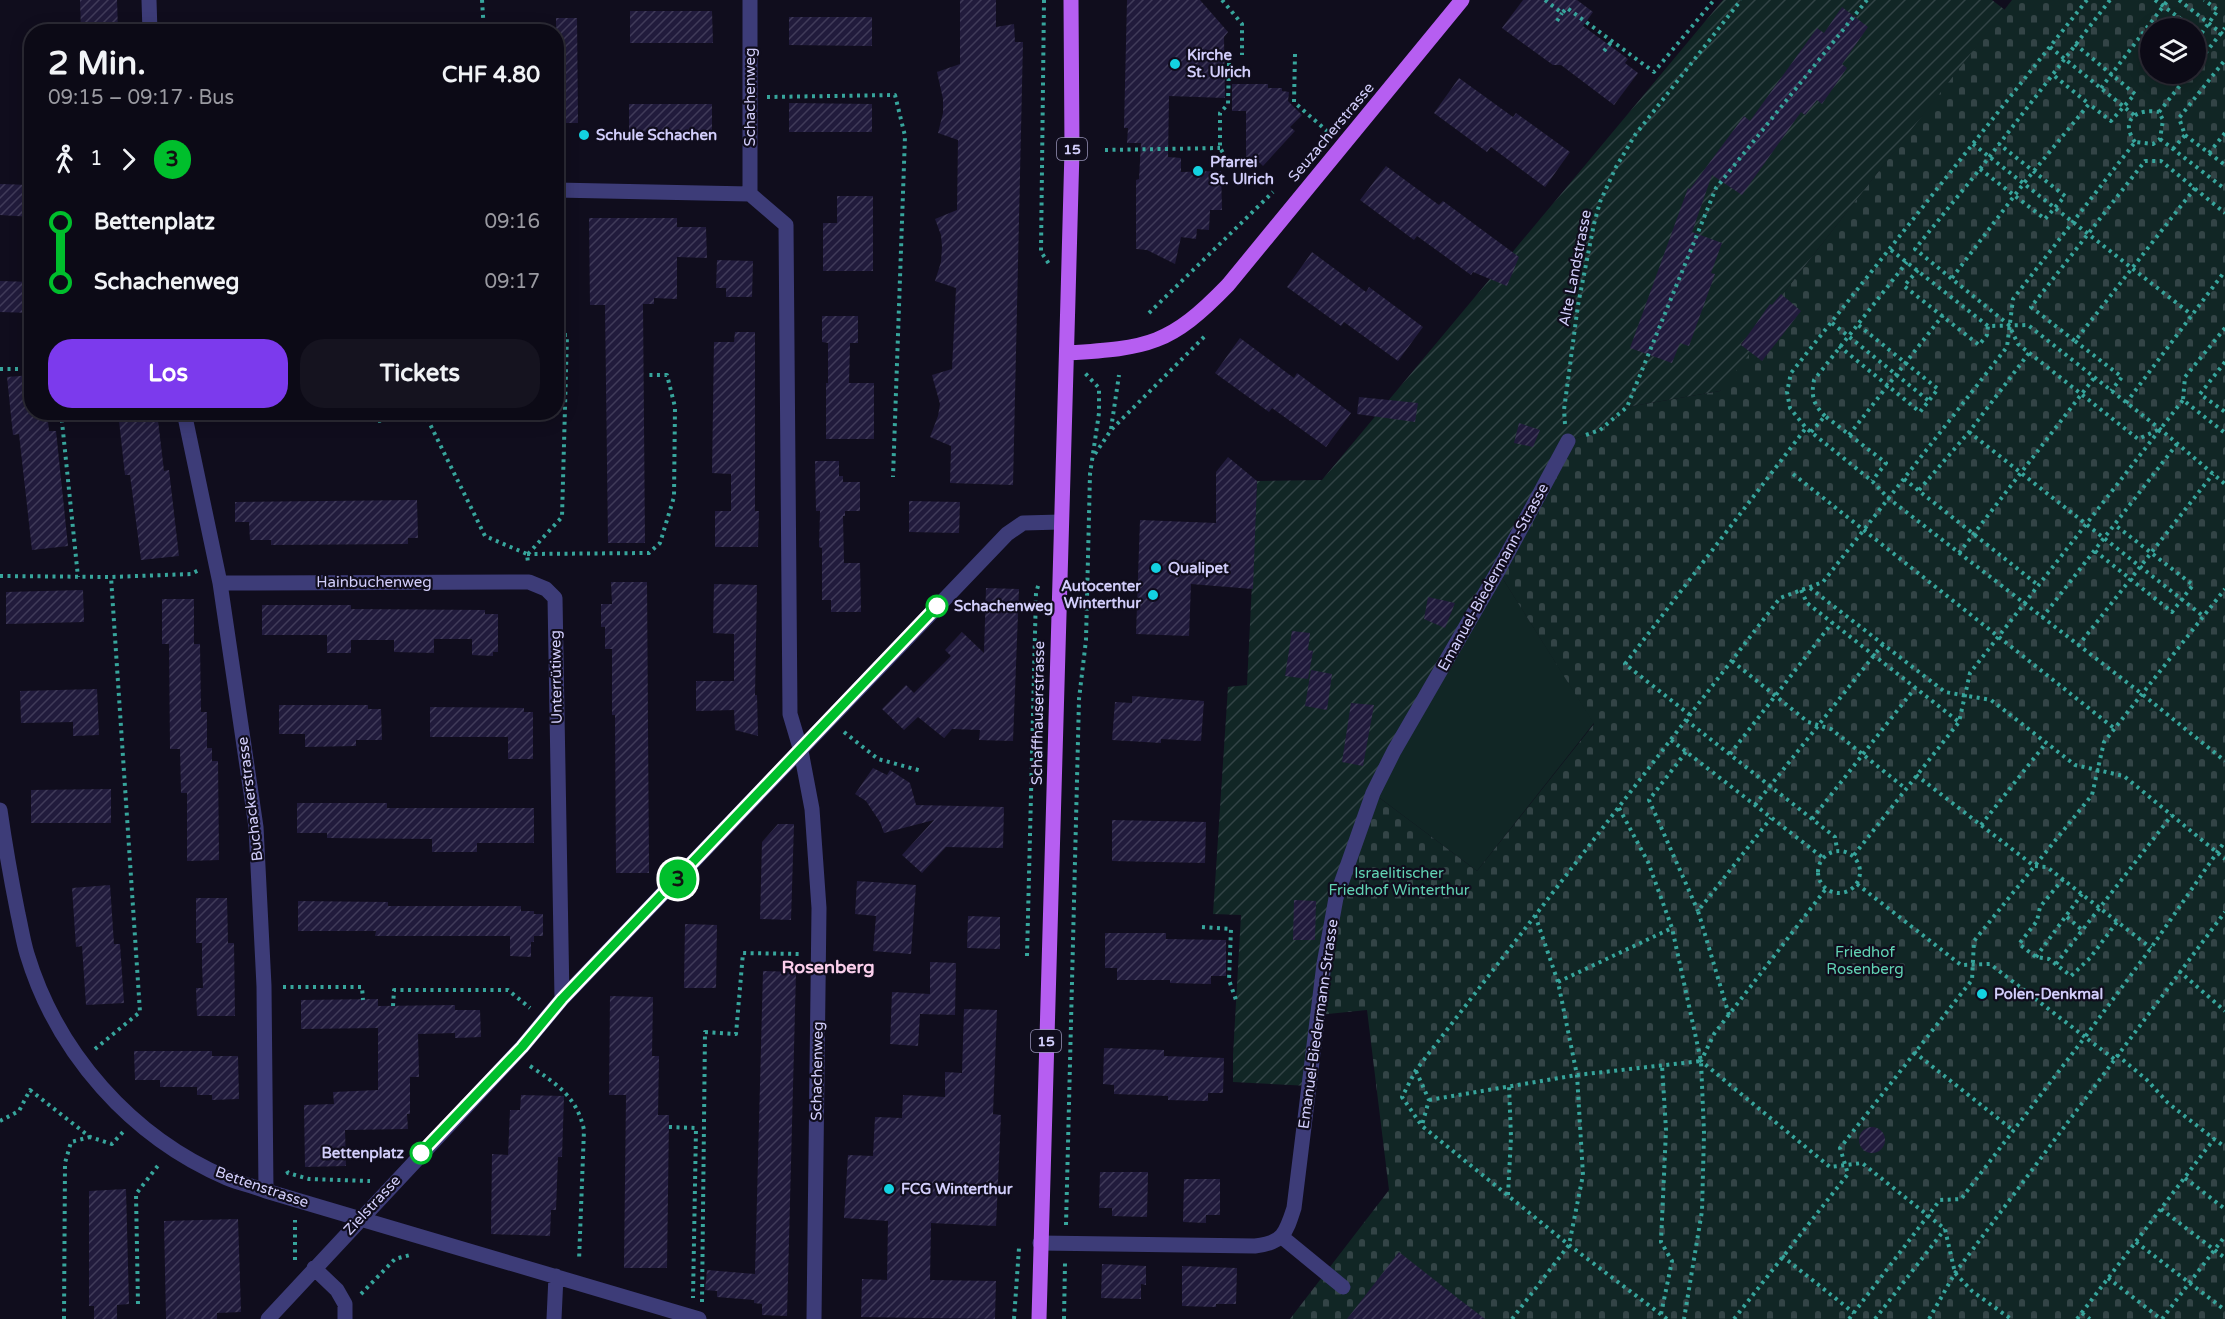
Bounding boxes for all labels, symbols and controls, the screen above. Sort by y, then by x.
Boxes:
map controls [2140,18,2206,84]
button: layers [2140,18,2206,84]
text: 2 Min. [48,44,146,83]
place label: Kirche St. Ulrich [1187,46,1251,81]
street label: Schachenweg [741,47,759,147]
marker: Kirche St. Ulrich [1168,57,1182,71]
text: CHF 4.80 [442,62,540,88]
street label: Seuzacherstrasse [1284,79,1378,185]
text: 09:15 – 09:17 · Bus [48,86,234,110]
place label: Schule Schachen [596,126,717,144]
marker: Schule Schachen [577,128,591,142]
road number: 15 [1057,138,1087,160]
icon: walk [48,143,81,176]
icon: forward [112,143,145,176]
text: 1 [90,147,103,171]
text: 3 [166,147,179,172]
place label: Pfarrei St. Ulrich [1210,153,1274,188]
marker: Pfarrei St. Ulrich [1191,164,1205,178]
street label: Alte Landstrasse [1555,208,1595,328]
text: Bettenplatz [94,209,215,235]
text: 09:16 [485,210,540,234]
text: Schachenweg [94,269,239,295]
text: 09:17 [485,270,540,294]
button: Los [48,339,288,408]
button: Tickets [300,339,540,408]
street label: Emanuel-Biedermann-Strasse [1434,480,1552,674]
place label: Qualipet [1168,559,1229,578]
marker: Qualipet [1149,561,1163,575]
street label: Hainbuchenweg [316,573,432,591]
place label: Autocenter Winterthur [1061,577,1141,612]
marker: Autocenter Winterthur [1146,588,1160,602]
marker: Schachenweg [926,595,948,617]
place label: Schachenweg [954,597,1053,616]
street label: Unterrütiweg [546,630,566,724]
street label: Schaffhauserstrasse [1028,641,1048,785]
street label: Buchackerstrasse [233,736,267,862]
line badge: 3 [658,860,698,898]
park label: Israelitischer Friedhof Winterthur [1328,864,1470,899]
text: 3 [671,867,685,892]
street label: Emanuel-Biedermann-Strasse [1294,918,1342,1130]
park label: Friedhof Rosenberg [1826,943,1904,978]
district label: Rosenberg [781,956,875,978]
place label: Polen-Denkmal [1994,985,2103,1003]
marker: Polen-Denkmal [1975,987,1989,1001]
street label: Schachenweg [807,1021,827,1121]
road number: 15 [1031,1030,1061,1052]
marker: Bettenplatz [410,1142,432,1164]
place label: Bettenplatz [322,1144,405,1163]
street label: Bettenstrasse [213,1163,311,1211]
street label: Zielstrasse [340,1171,404,1239]
place label: FCG Winterthur [901,1180,1013,1198]
marker: FCG Winterthur [882,1182,896,1196]

